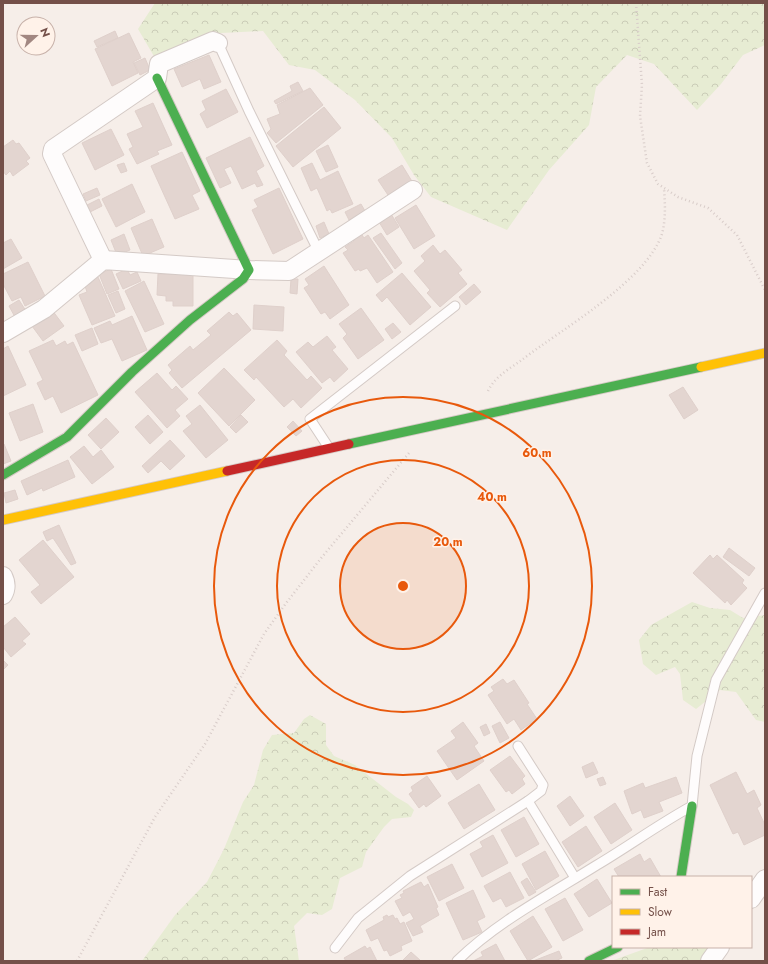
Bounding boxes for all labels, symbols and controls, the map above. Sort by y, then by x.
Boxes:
north arrow [16,16,56,56]
text: N [36,25,54,39]
text: 60 m [522,444,552,462]
text: 40 m [477,488,507,506]
text: 20 m [433,533,463,551]
centre of rings [396,579,410,593]
legend [612,876,752,948]
text: Fast [648,883,667,901]
text: Slow [648,903,673,921]
text: Jam [646,923,666,941]

